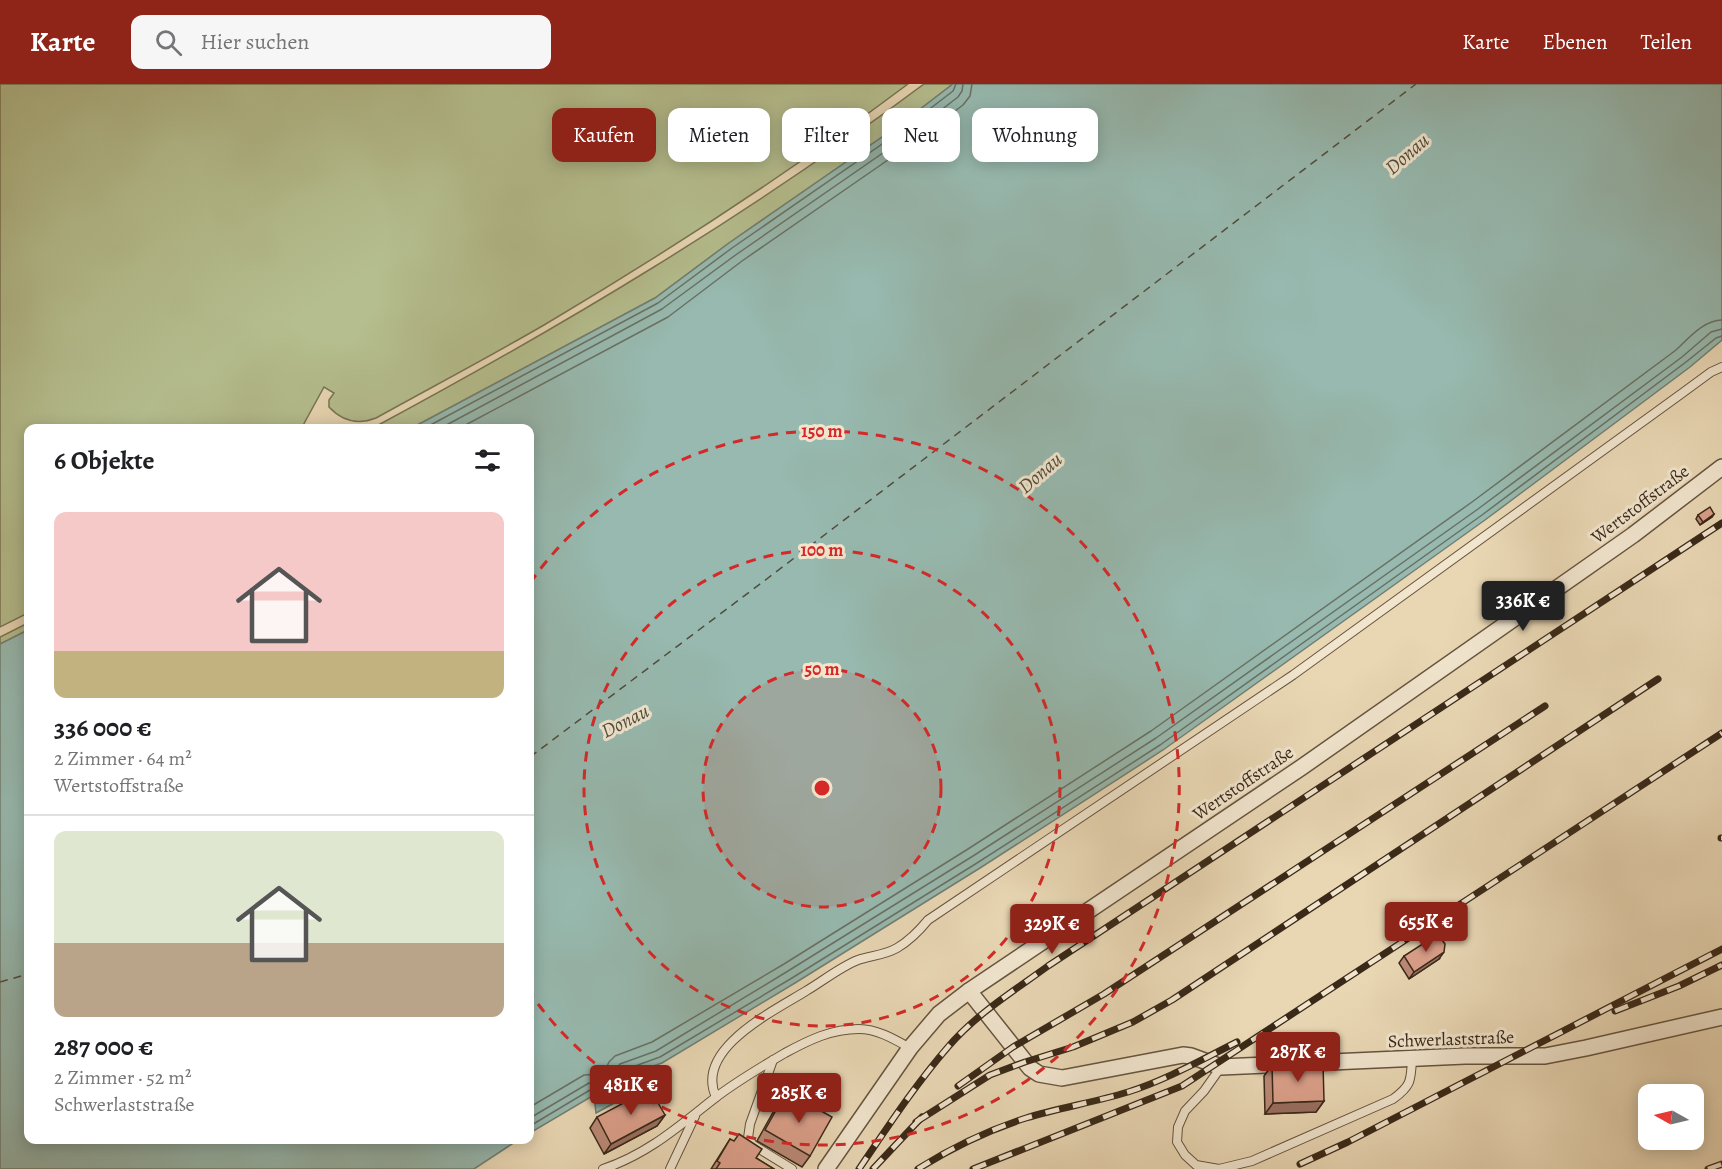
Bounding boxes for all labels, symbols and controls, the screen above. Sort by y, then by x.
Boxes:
search box [131,15,551,69]
text: Karte [30,23,95,61]
icon: search [152,26,185,59]
text: Hier suchen [200,27,309,57]
text: Karte [1462,28,1510,56]
text: Ebenen [1543,28,1607,56]
text: Teilen [1640,28,1692,56]
chip: Kaufen [552,108,656,162]
chip: Mieten [668,108,770,162]
chip: Filter [782,108,870,162]
chip: Neu [882,108,960,162]
chip: Wohnung [972,108,1098,162]
water label: Donau [1379,127,1435,181]
text: 150 m [801,419,843,443]
text: 6 Objekte [54,443,155,478]
icon: filters [471,444,504,477]
water label: Donau [1012,446,1068,500]
street label: Wertstoffstraße [1585,459,1694,549]
text: 100 m [801,538,843,562]
icon: home [225,551,333,659]
pin: 336K € [1474,581,1572,632]
text: 336K € [1496,587,1550,614]
text: 50 m [805,657,839,681]
water label: Donau [596,697,654,744]
text: 336 000 € [54,710,152,745]
street label: Wertstoffstraße [1187,740,1298,826]
text: 2 Zimmer · 64 m² [54,745,192,772]
text: Wertstoffstraße [54,772,184,799]
centre of rings [812,778,832,798]
icon: home [225,870,333,978]
pin: 655K € [1377,902,1475,953]
pin: 329K € [1003,904,1101,955]
text: 655K € [1399,908,1453,935]
text: 329K € [1024,910,1080,937]
street label: Schwerlaststraße [1387,1025,1515,1053]
text: 287 000 € [54,1029,153,1064]
pin: 287K € [1249,1032,1347,1083]
text: 287K € [1270,1038,1326,1065]
text: 2 Zimmer · 52 m² [54,1064,192,1091]
pin: 481K € [582,1065,680,1116]
text: 481K € [604,1071,658,1098]
pin: 285K € [750,1073,848,1124]
text: 285K € [771,1079,827,1106]
north arrow [1638,1084,1704,1150]
map controls [1638,1084,1704,1150]
text: Schwerlaststraße [54,1091,194,1118]

